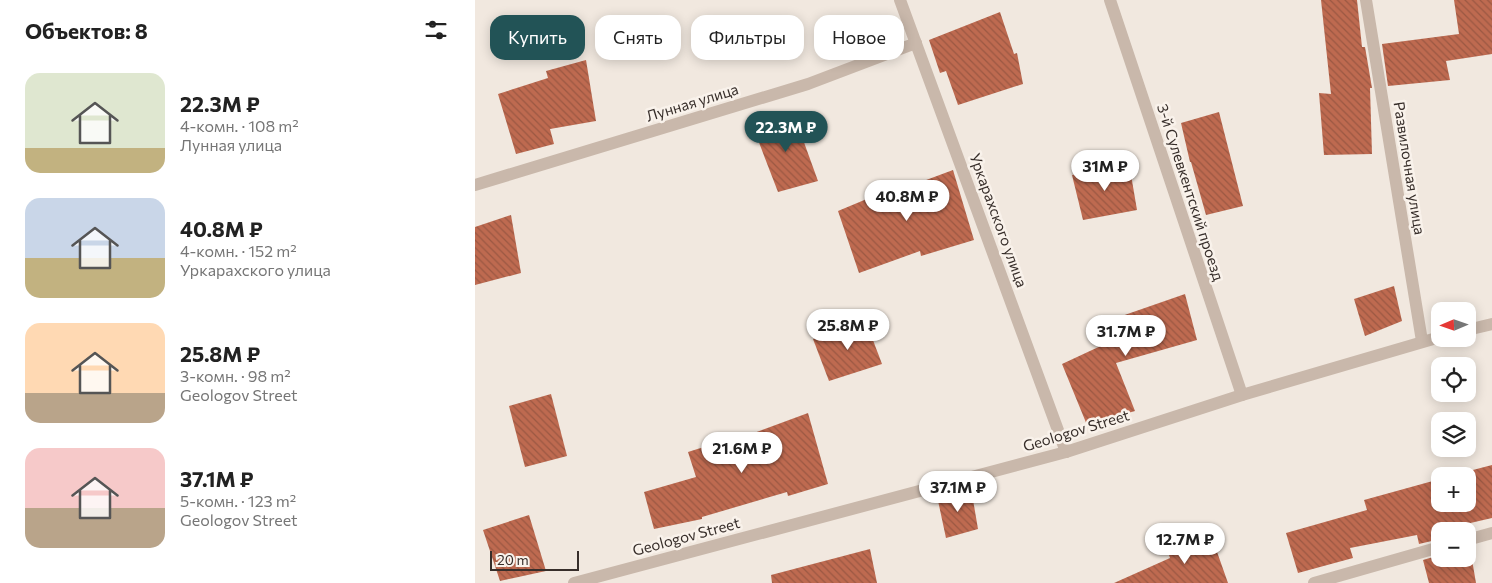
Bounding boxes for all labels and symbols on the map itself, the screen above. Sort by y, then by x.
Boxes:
street label: Лунная улица [644,79,740,125]
street label: Развилочная улица [1391,100,1429,236]
street label: 3-й Сулевкентский проезд [1154,101,1228,283]
pin: 22.3M ₽ [740,110,832,153]
pin: 31M ₽ [1070,150,1140,192]
street label: Уркарахского улица [966,151,1032,289]
pin: 40.8M ₽ [861,180,953,222]
north arrow [1431,302,1476,348]
pin: 25.8M ₽ [802,308,894,351]
pin: 31.7M ₽ [1080,314,1172,357]
street label: Geologov Street [1021,405,1131,455]
pin: 21.6M ₽ [696,432,788,474]
pin: 37.1M ₽ [912,470,1004,513]
street label: Geologov Street [630,513,742,559]
pin: 12.7M ₽ [1139,522,1231,565]
scale bar [490,548,579,571]

